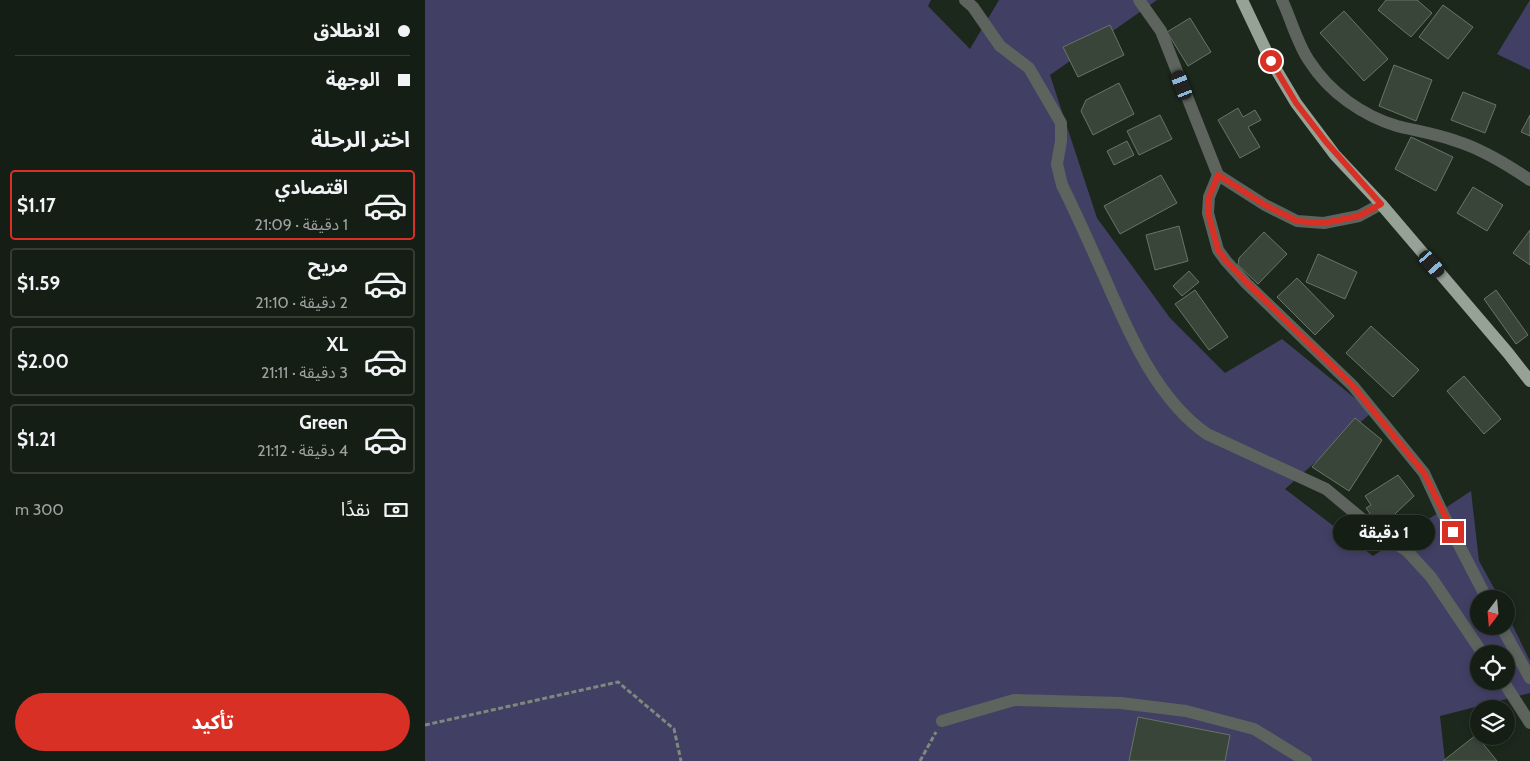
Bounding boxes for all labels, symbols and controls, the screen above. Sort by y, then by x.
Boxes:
text: الانطلاق [314,19,380,42]
route start [1260,50,1282,72]
text: الوجهة [326,68,380,91]
car [1169,68,1194,102]
text: اختر الرحلة [311,126,410,153]
text: اقتصادي [275,176,348,199]
icon: car [363,183,408,228]
text: $1.17 [17,194,56,217]
text: 1 دقيقة · 21:09 [255,215,348,234]
car [1416,248,1447,280]
text: مريح [308,254,348,277]
icon: car [363,261,408,306]
text: $1.59 [17,272,60,295]
text: 2 دقيقة · 21:10 [255,293,348,312]
text: XL [327,333,348,356]
icon: car [363,339,408,384]
text: $2.00 [17,350,69,373]
text: 3 دقيقة · 21:11 [261,363,348,382]
text: Green [299,411,348,434]
icon: car [363,417,408,462]
text: $1.21 [17,428,56,451]
text: 4 دقيقة · 21:12 [257,441,348,460]
icon: cash [382,496,410,524]
text: نقدًا [341,498,370,521]
text: 300 m [15,500,64,519]
callout: 1 دقيقة [1333,514,1435,550]
route end [1442,521,1464,543]
text: 1 دقيقة [1359,523,1409,542]
north arrow [1470,590,1515,635]
map controls [1470,590,1515,745]
button: locate [1470,645,1515,690]
button: تأكيد [15,693,410,751]
button: layers [1470,700,1515,745]

